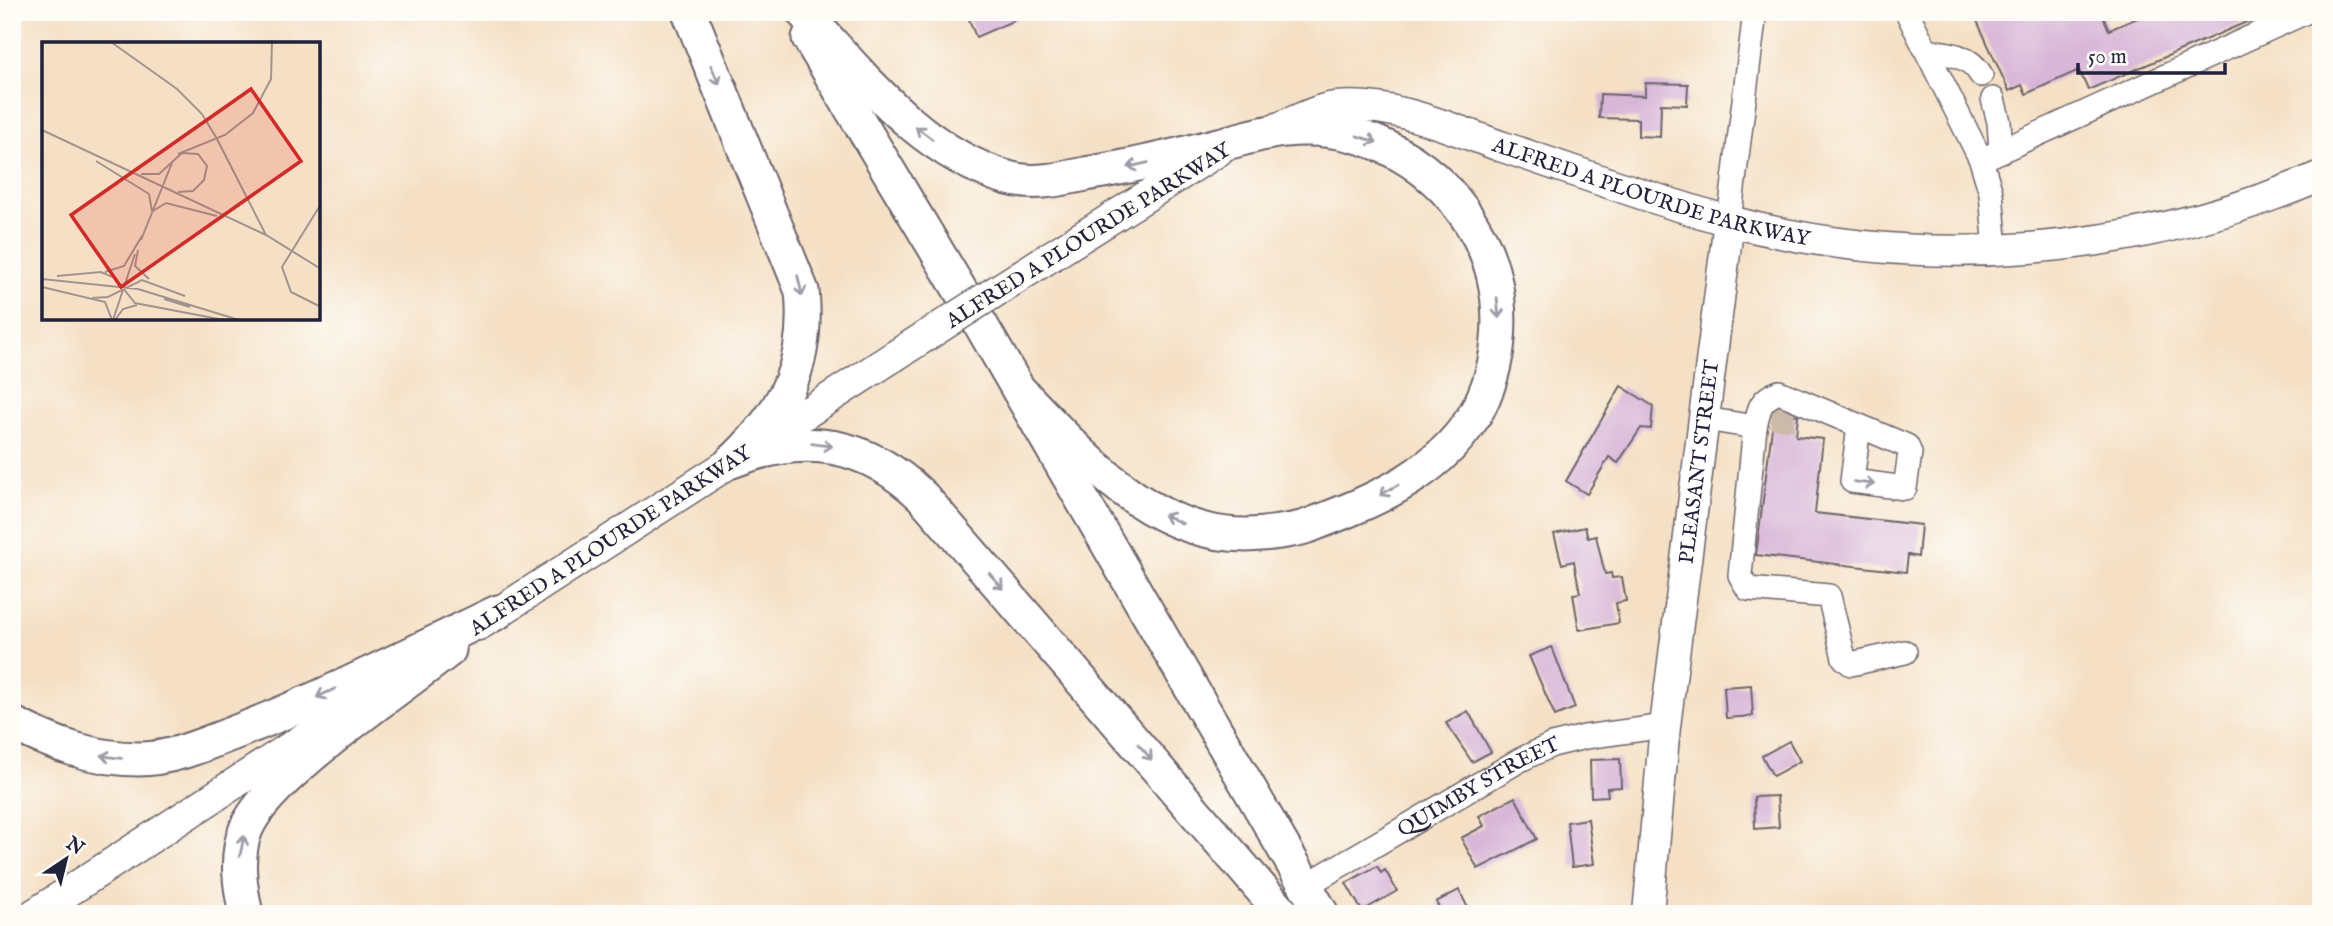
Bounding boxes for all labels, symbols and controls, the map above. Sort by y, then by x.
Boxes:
scale bar [2078,32,2224,76]
inset map [42,42,320,320]
text: 50 m [2088,44,2127,71]
one-way arrow [709,64,722,85]
one-way arrow [915,126,933,141]
street label: ALFRED A PLOURDE PARKWAY [1487,132,1813,254]
one-way arrow [1355,134,1377,146]
street label: ALFRED A PLOURDE PARKWAY [941,136,1238,336]
one-way arrow [1127,159,1149,172]
one-way arrow [794,274,807,297]
one-way arrow [1492,296,1505,319]
street label: PLEASANT STREET [1674,358,1726,566]
street label: ALFRED A PLOURDE PARKWAY [464,439,758,643]
one-way arrow [810,439,833,452]
one-way arrow [1852,476,1875,489]
one-way arrow [1379,483,1399,497]
one-way arrow [1163,512,1184,525]
one-way arrow [988,571,1004,589]
one-way arrow [316,687,337,701]
street label: QUIMBY STREET [1393,731,1565,844]
one-way arrow [1137,743,1153,761]
one-way arrow [100,750,122,763]
north arrow [32,824,102,894]
text: N [60,832,89,862]
one-way arrow [236,835,250,858]

